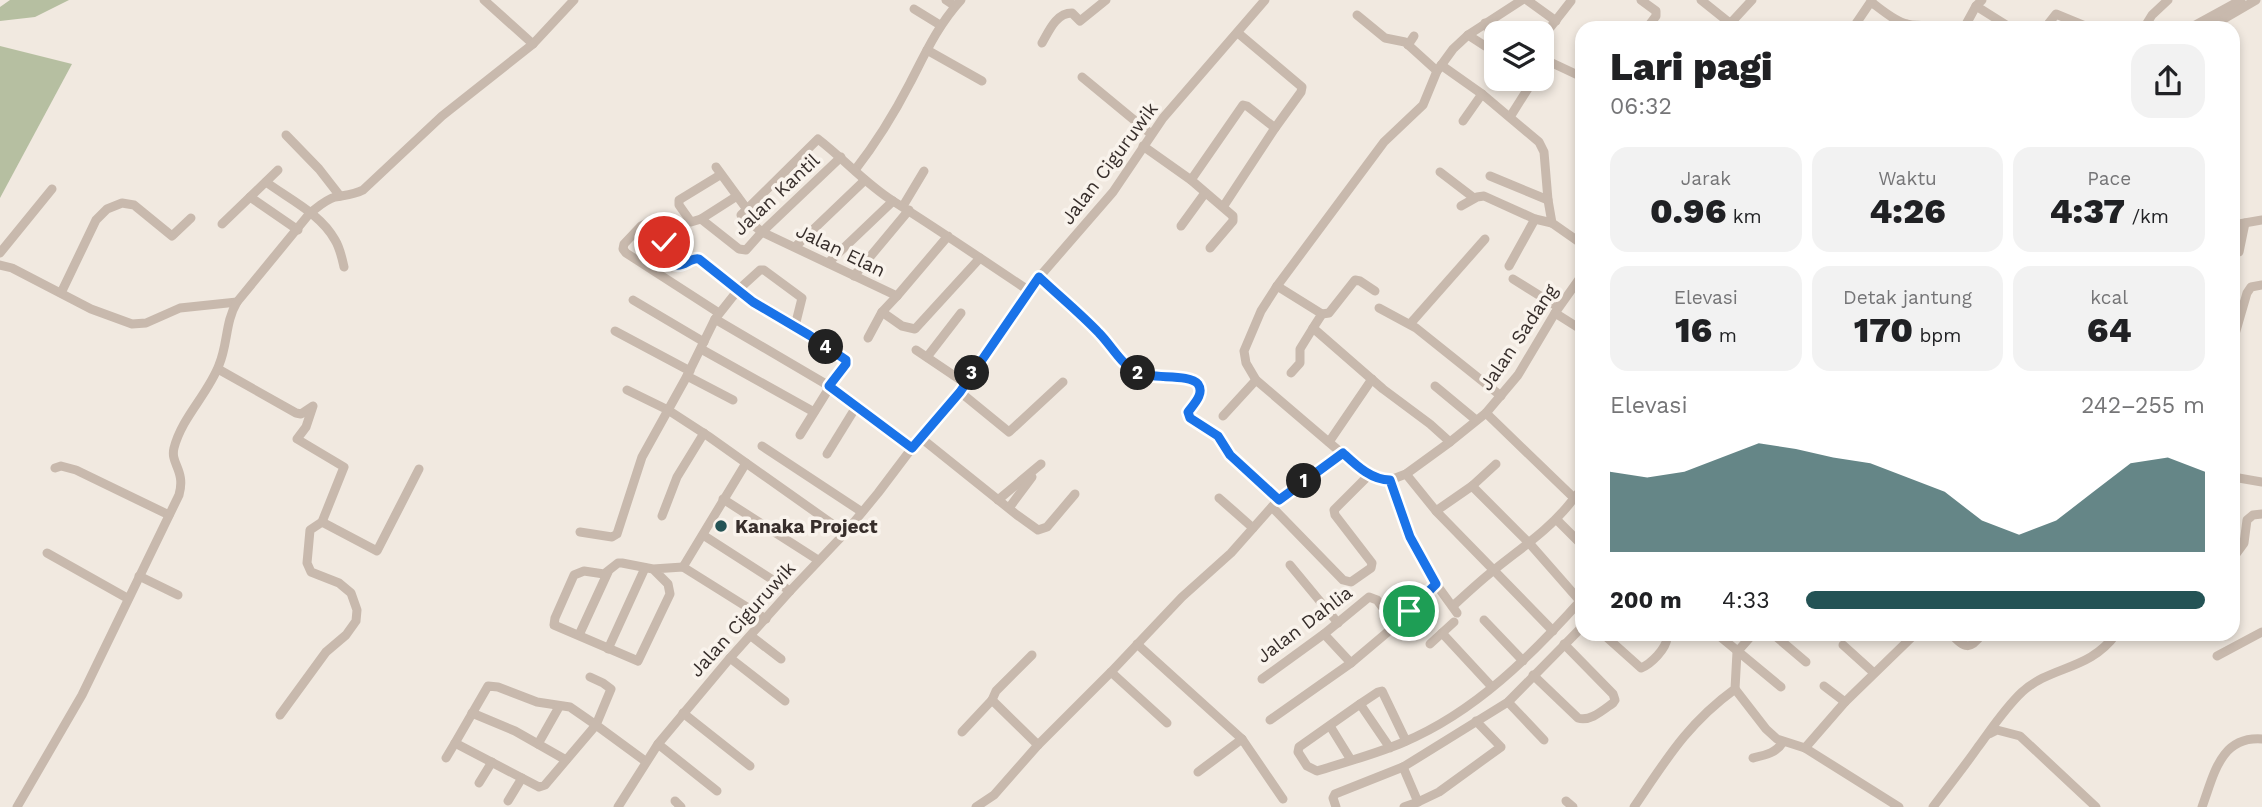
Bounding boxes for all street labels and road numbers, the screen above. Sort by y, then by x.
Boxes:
street label: Jalan Ciguruwik [1056,97,1163,229]
street label: Jalan Kantil [728,149,824,240]
street label: Jalan Elan [792,219,889,282]
street label: Jalan Sadang [1474,279,1563,395]
street label: Jalan Ciguruwik [685,557,800,682]
street label: Jalan Dahlia [1252,581,1357,668]

